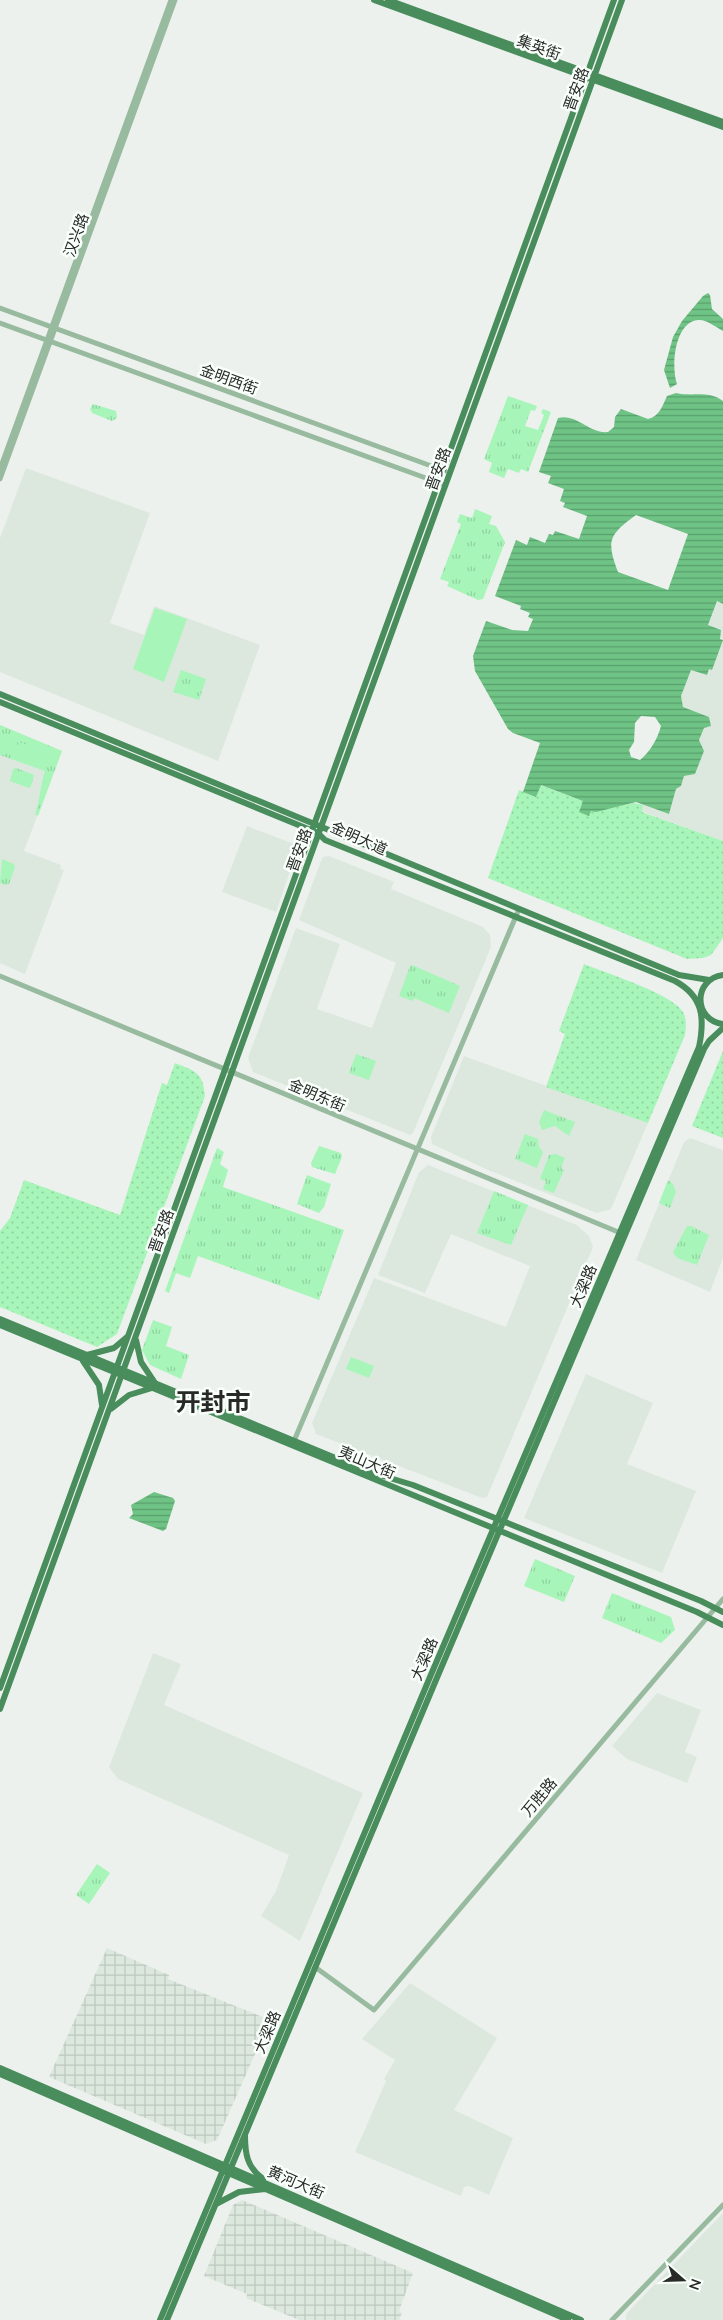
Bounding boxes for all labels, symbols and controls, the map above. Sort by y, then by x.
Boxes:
street label: 集英街 [515,30,563,64]
street label: 晋安路 [559,65,593,113]
street label: 汉兴路 [59,211,93,259]
street label: 金明西街 [198,360,260,398]
street label: 晋安路 [421,445,455,493]
street label: 金明大道 [328,817,390,859]
street label: 晋安路 [282,826,316,874]
street label: 金明东街 [286,1075,348,1115]
street label: 晋安路 [144,1207,178,1255]
street label: 大梁路 [565,1262,601,1310]
district label: 开封市 [175,1386,251,1417]
street label: 夷山大街 [336,1442,398,1482]
street label: 大梁路 [406,1635,442,1683]
street label: 万胜路 [517,1774,561,1820]
street label: 大梁路 [249,2008,285,2056]
street label: 黄河大街 [265,2162,327,2202]
north arrow [658,2255,708,2305]
text: N [685,2276,705,2292]

